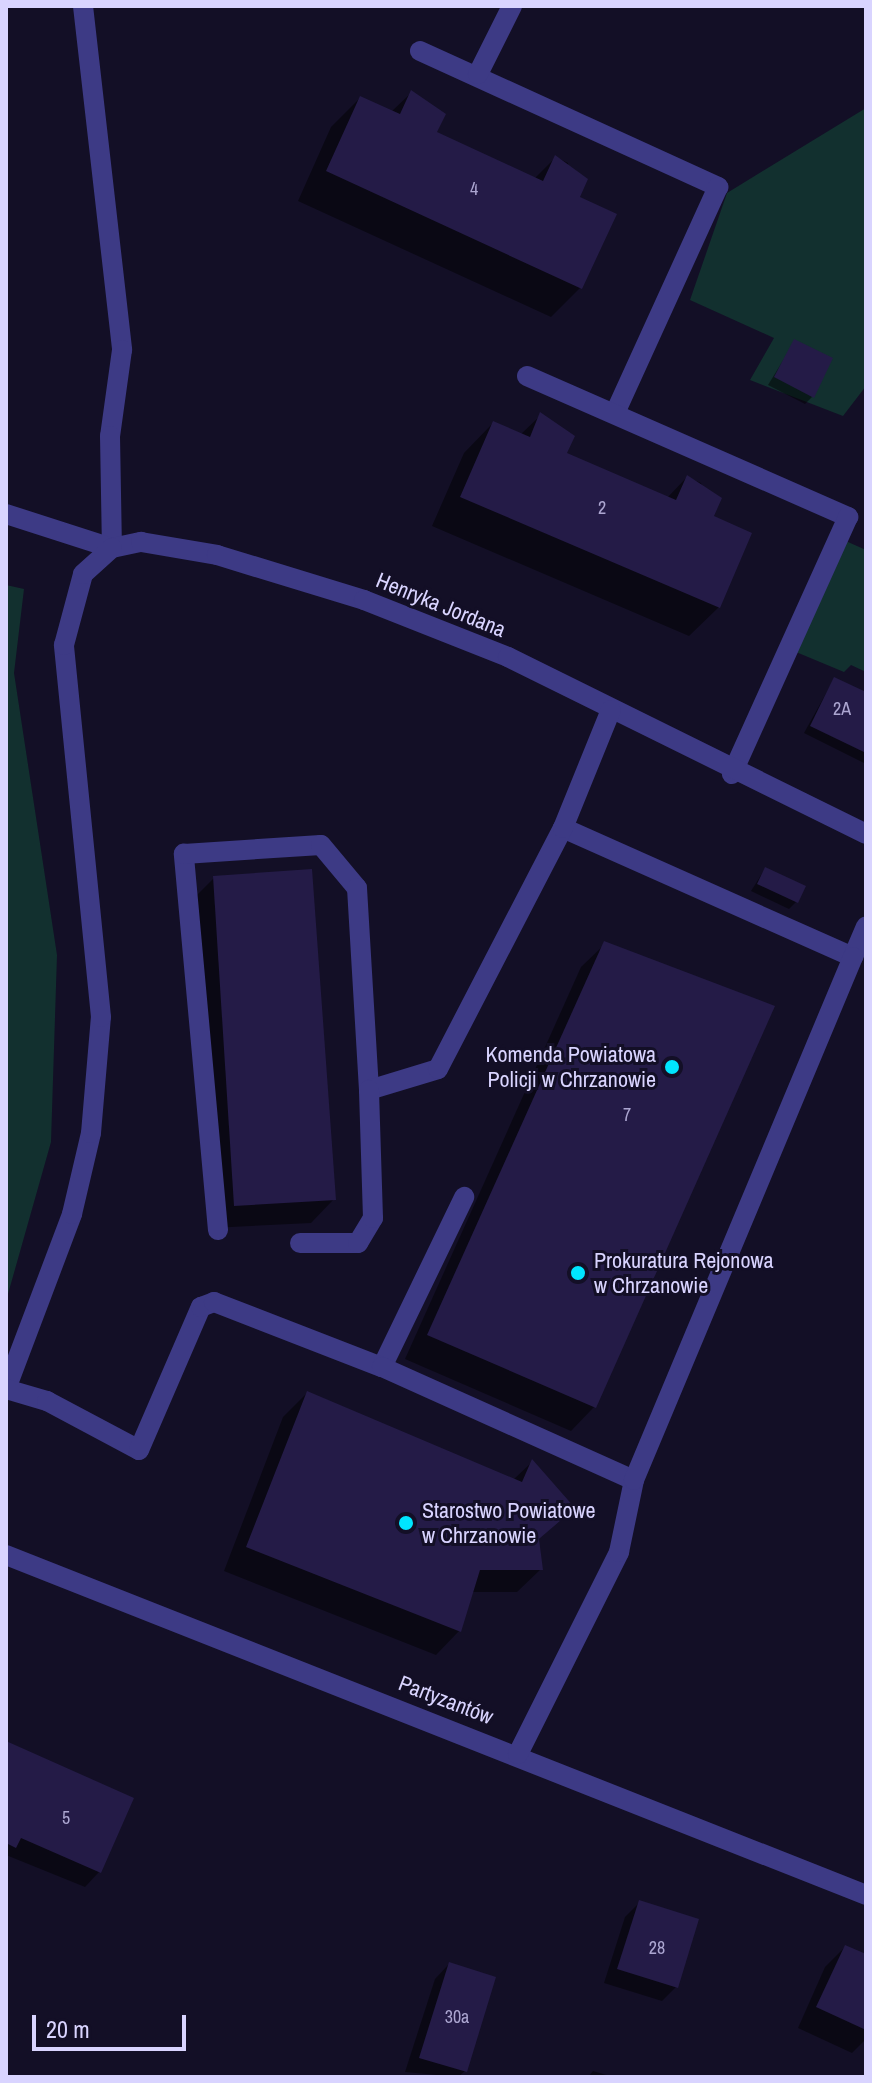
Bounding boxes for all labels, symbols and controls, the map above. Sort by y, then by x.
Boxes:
house number: 4 [470,178,478,200]
house number: 2 [598,497,606,519]
street label: Henryka Jordana [372,567,510,643]
house number: 2A [833,698,851,720]
place label: Komenda Powiatowa Policji w Chrzanowie [486,1041,656,1092]
marker: Komenda Powiatowa Policji w Chrzanowie [663,1058,681,1076]
house number: 7 [623,1104,631,1126]
place label: Prokuratura Rejonowa w Chrzanowie [594,1247,773,1298]
marker: Prokuratura Rejonowa w Chrzanowie [569,1264,587,1282]
place label: Starostwo Powiatowe w Chrzanowie [422,1497,595,1548]
marker: Starostwo Powiatowe w Chrzanowie [397,1514,415,1532]
street label: Partyzantów [395,1670,497,1730]
house number: 5 [62,1807,70,1829]
house number: 28 [649,1937,665,1959]
scale bar [36,1999,190,2049]
house number: 30a [445,2006,469,2028]
text: 20 m [46,2013,90,2045]

